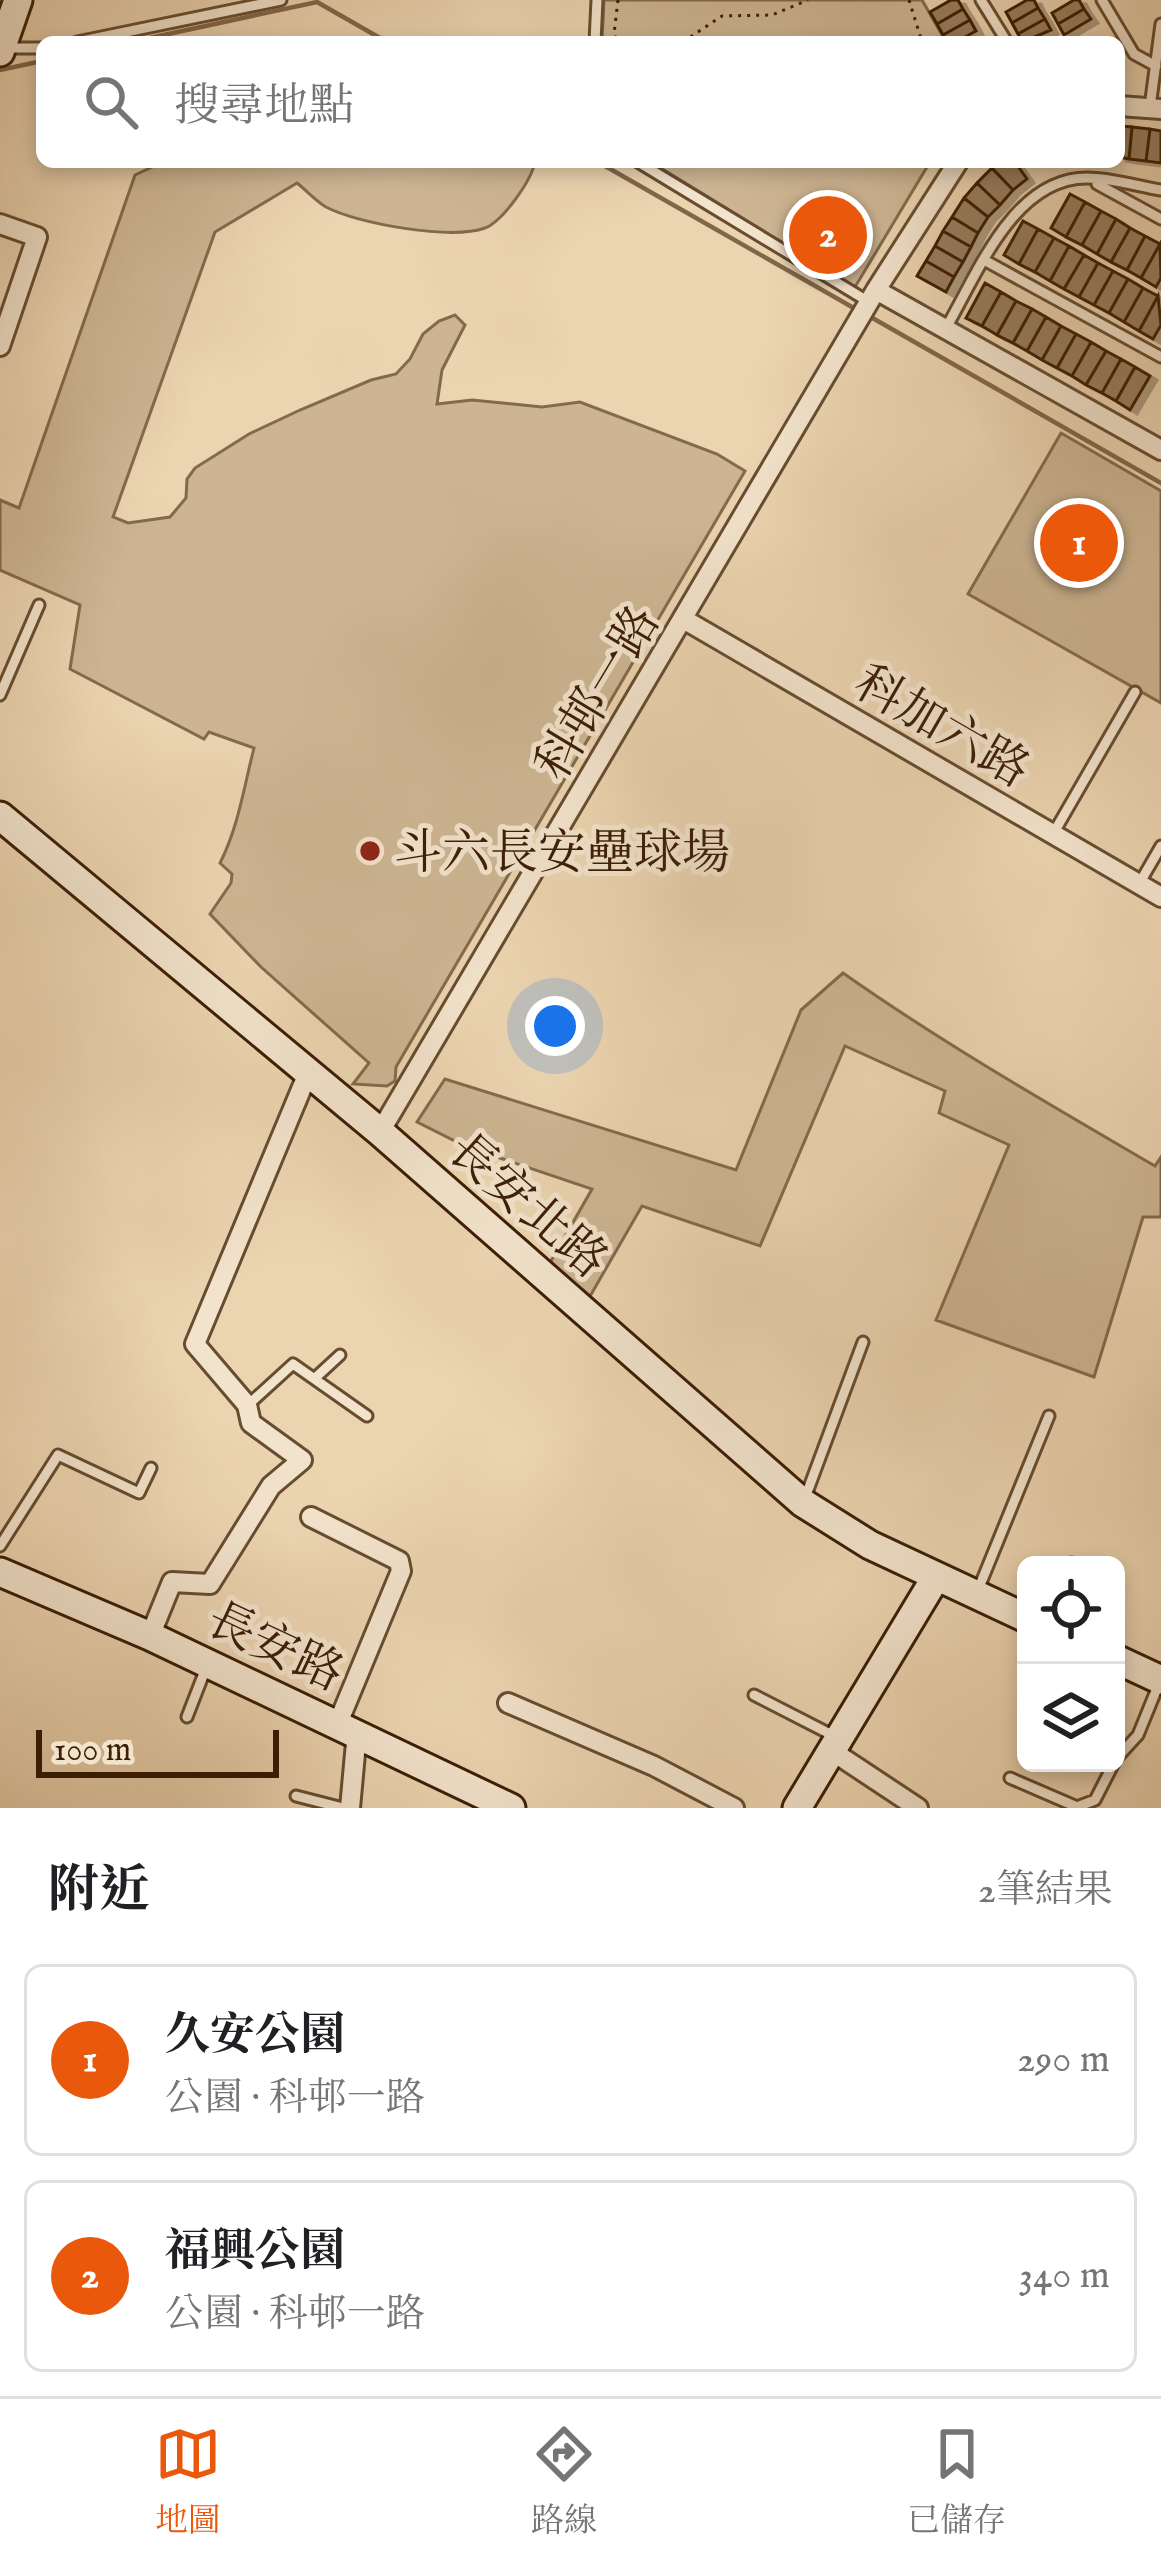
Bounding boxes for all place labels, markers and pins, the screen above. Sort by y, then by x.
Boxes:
pin: 2 [789,190,867,280]
pin: 1 [1040,498,1118,588]
place label: 斗六長安壘球場 [394,825,730,885]
marker: 斗六長安壘球場 [357,838,383,864]

